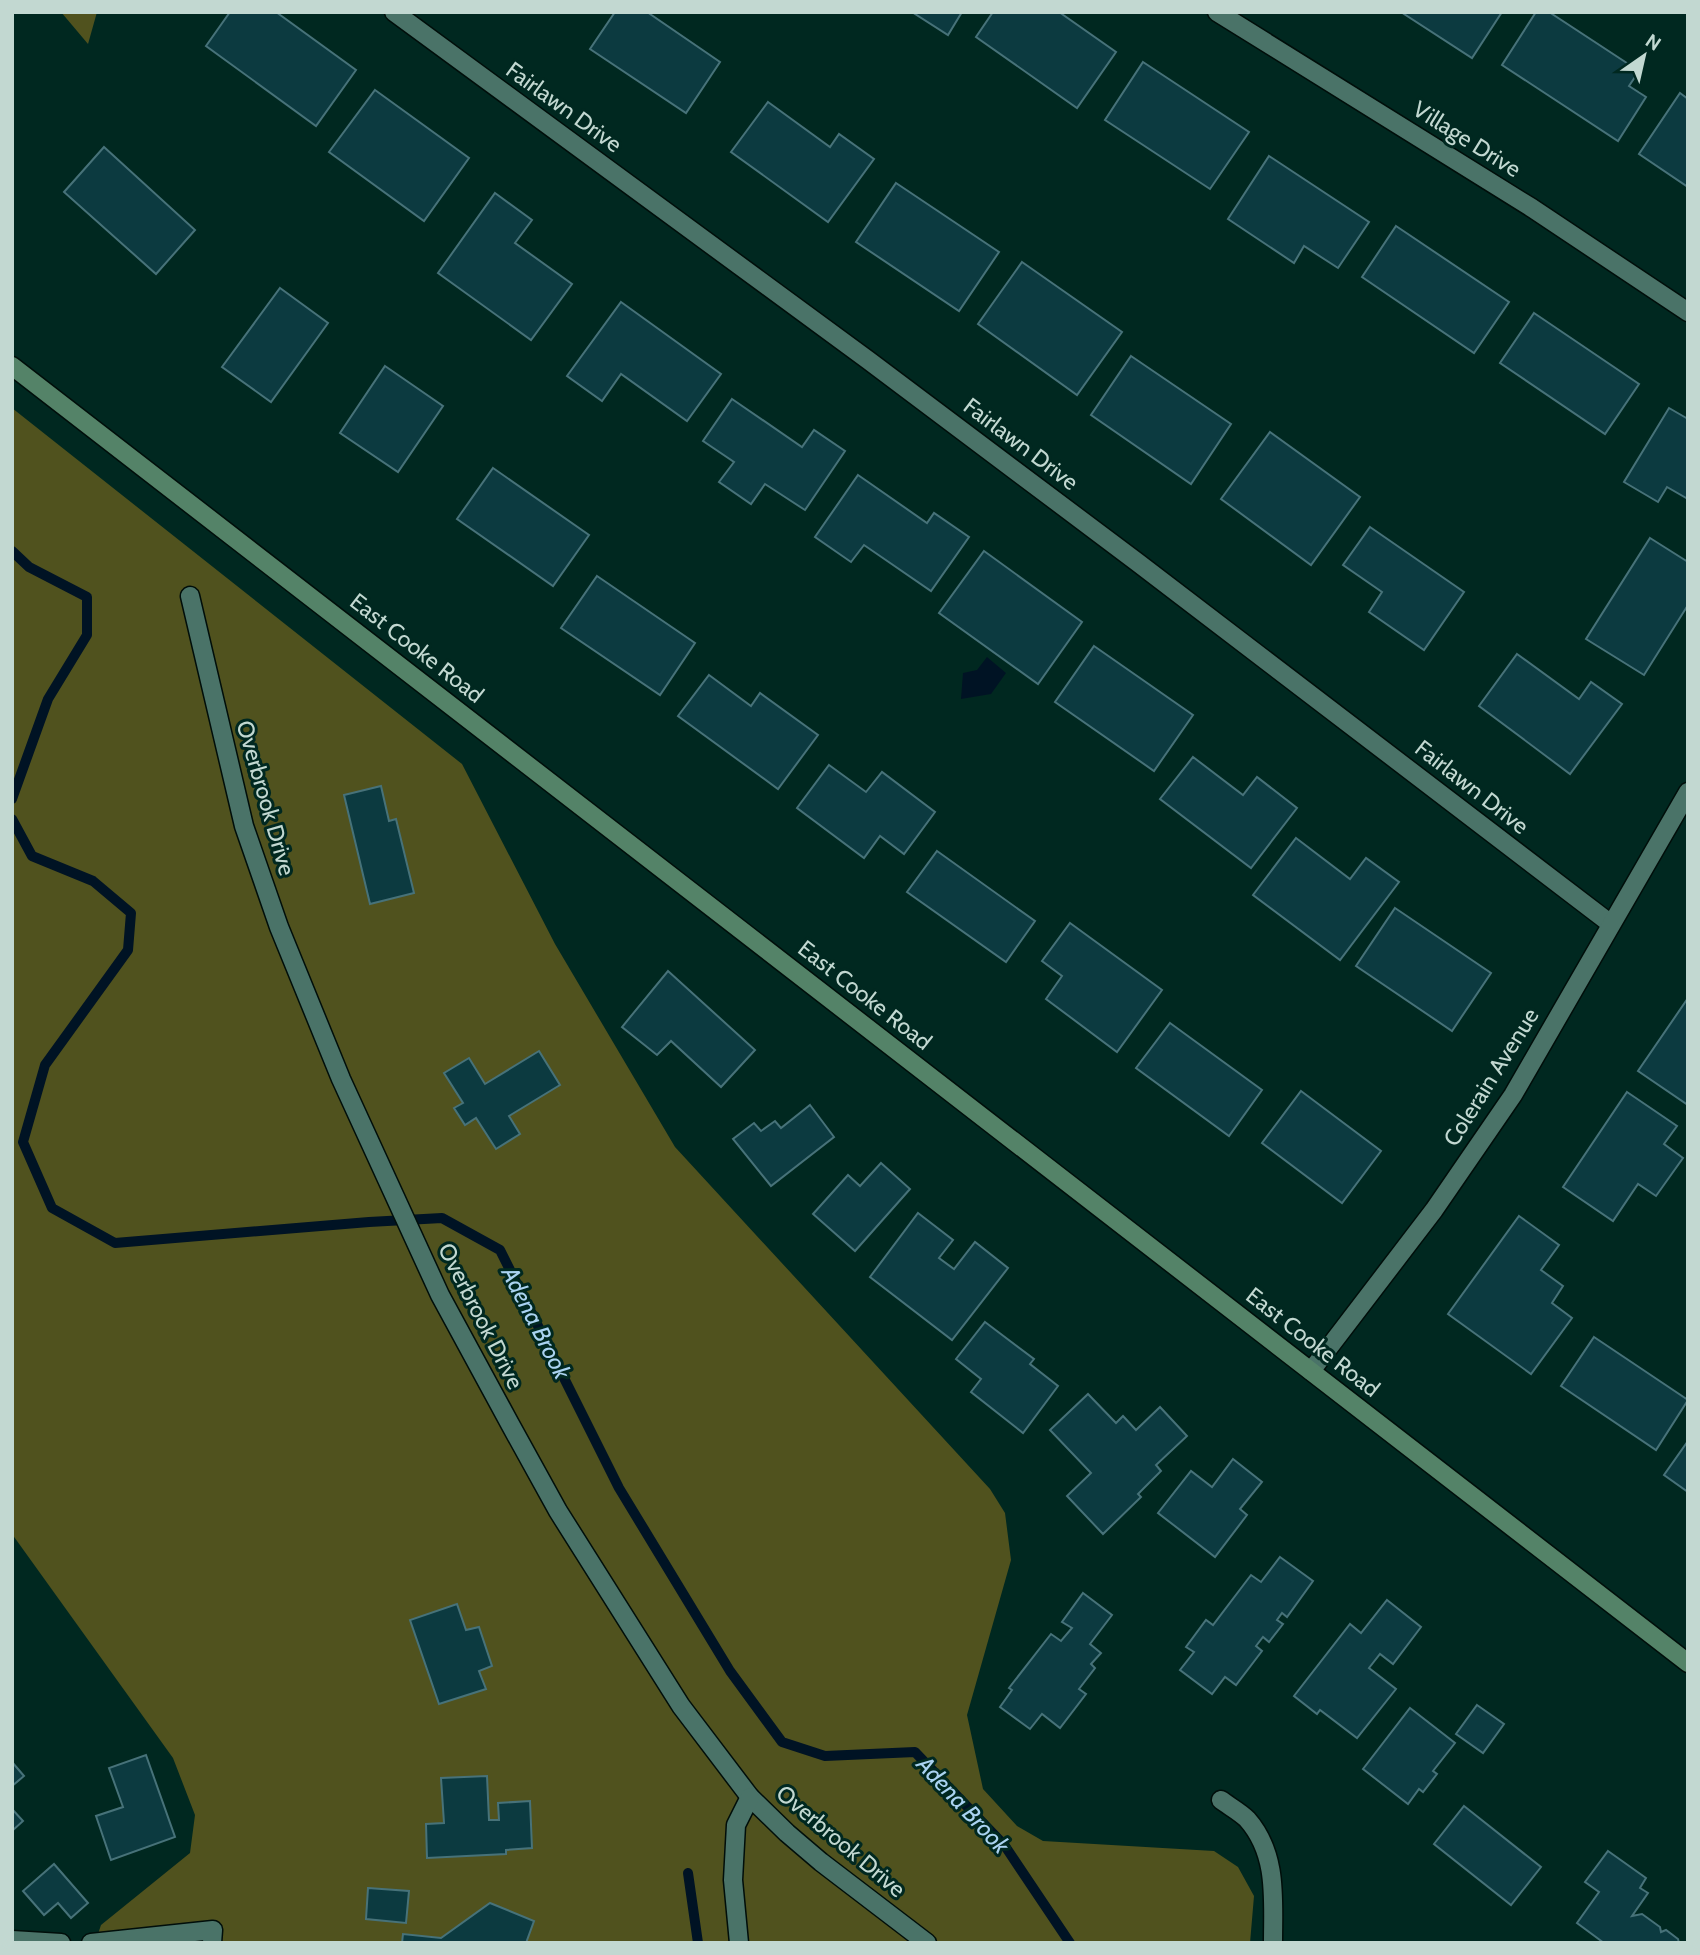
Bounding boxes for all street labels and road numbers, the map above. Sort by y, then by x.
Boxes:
street label: Fairlawn Drive [501,56,628,159]
street label: Village Drive [1408,95,1526,183]
street label: Fairlawn Drive [958,392,1084,496]
street label: East Cooke Road [345,587,489,709]
street label: Overbrook Drive [230,717,302,879]
street label: Fairlawn Drive [1410,734,1535,840]
street label: East Cooke Road [793,934,937,1056]
street label: Colerain Avenue [1437,1003,1545,1151]
street label: Overbrook Drive [432,1238,530,1394]
street label: East Cooke Road [1241,1281,1385,1403]
street label: Overbrook Drive [771,1779,911,1903]

